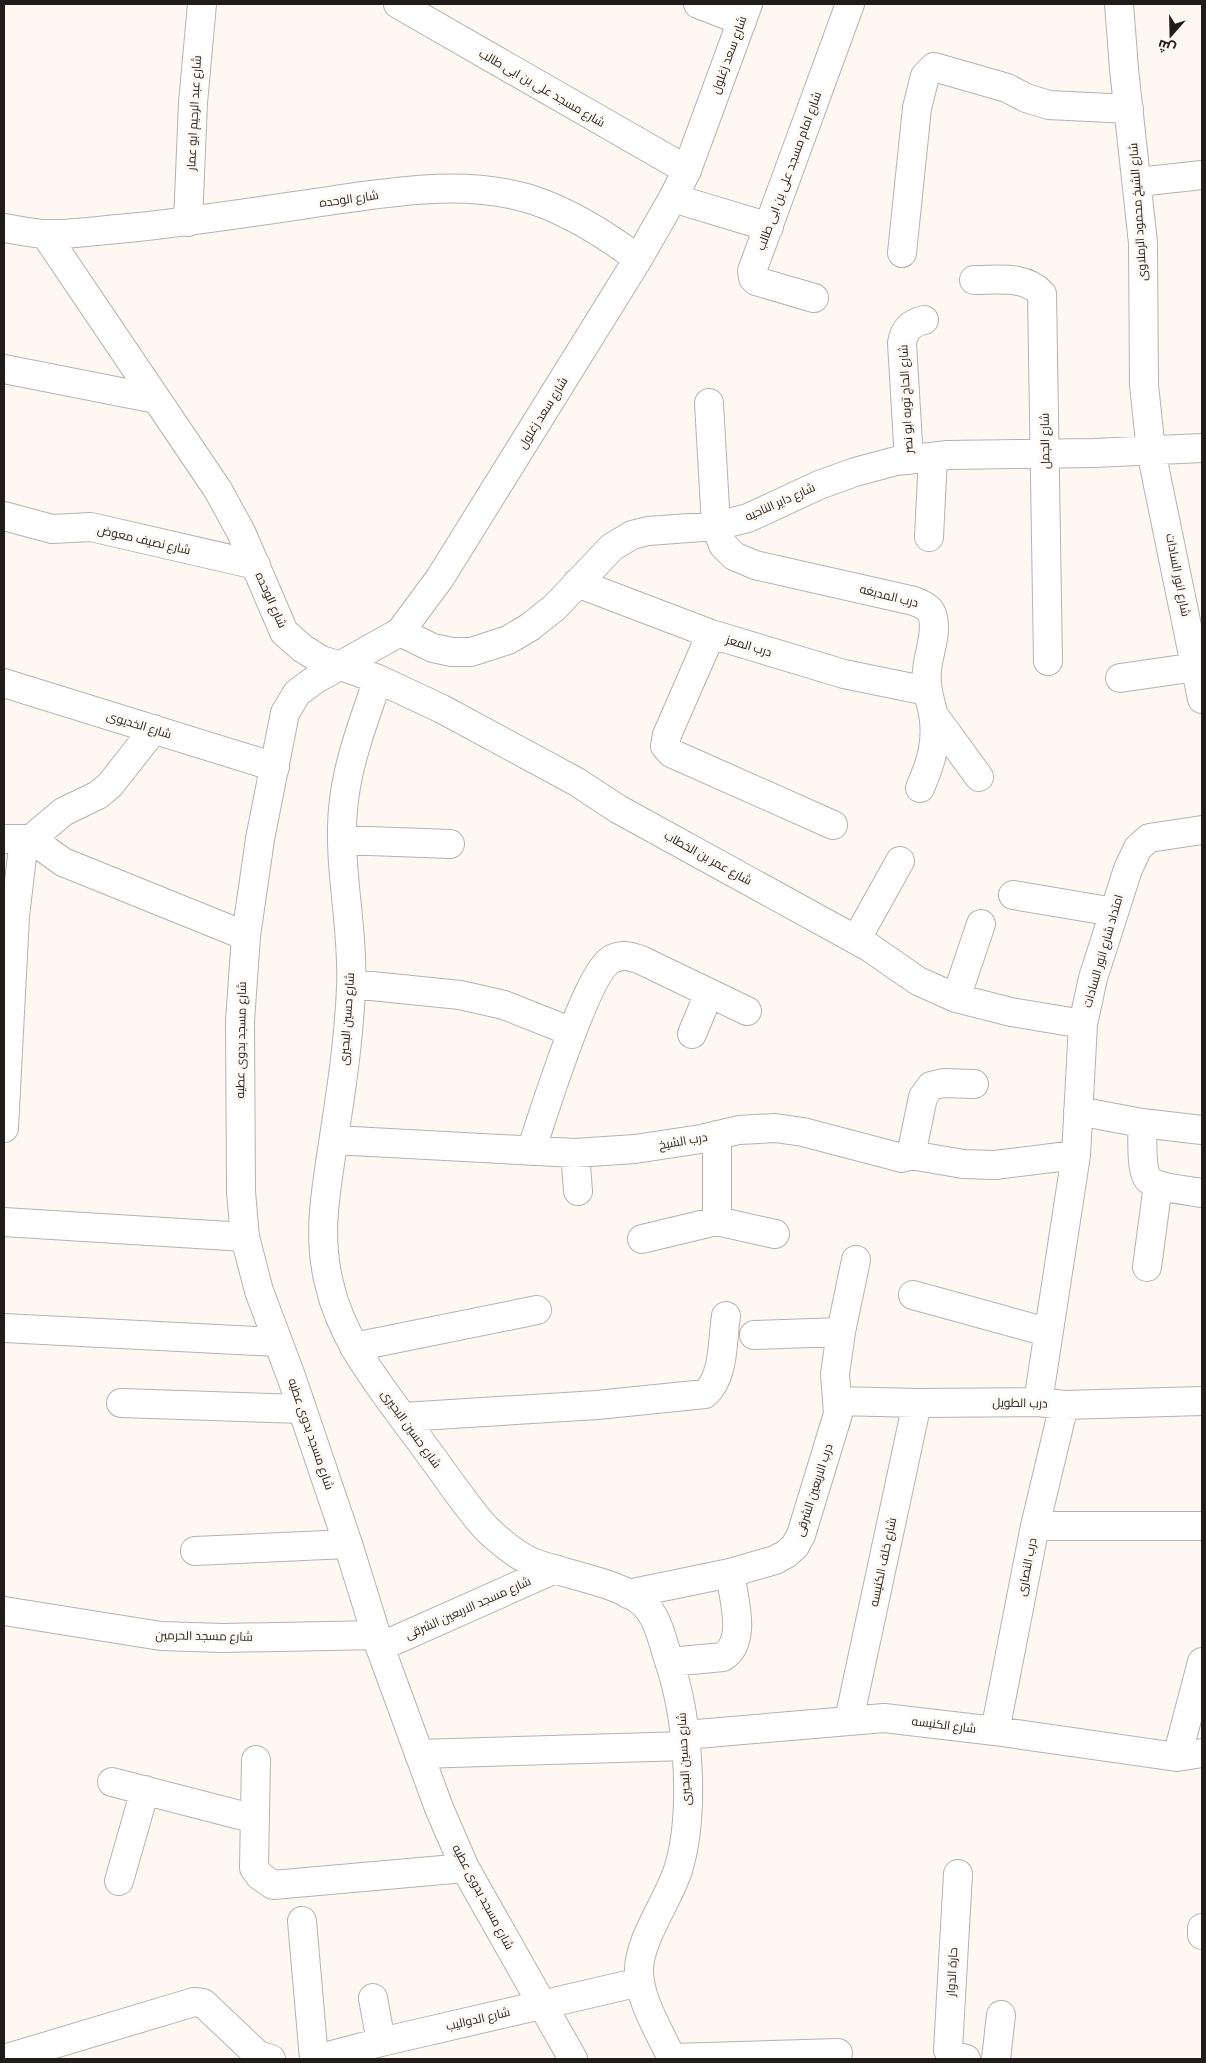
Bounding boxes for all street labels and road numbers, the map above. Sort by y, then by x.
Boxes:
street label: شارع سعد زغلول [707,14,751,96]
street label: شارع مسجد على بن ابى طالب [476,45,608,131]
street label: شارع عبد الرحيم ابو عمار [183,55,205,172]
street label: شارع امام مسجد على بن ابى طالب [753,89,825,253]
street label: شارع الشيخ محمود الرملاوى [1125,142,1151,282]
street label: شارع الوحده [318,187,380,211]
street label: شارع الحاج توبه ابو نصر [895,344,917,455]
street label: شارع سعد زغلول [515,374,571,452]
street label: شارع الجمل [1037,413,1053,469]
street label: شارع داير الناحيه [742,479,818,525]
street label: شارع نصيف معوض [96,522,192,559]
street label: شارع انور السادات [1162,532,1194,618]
street label: شارع الوحده [252,570,290,631]
street label: درب المدبغه [858,581,920,610]
street label: درب المعز [723,631,774,660]
street label: شارع الخديوى [105,708,174,742]
street label: شارع عمر بن الخطاب [661,827,755,889]
street label: امتداد شارع انور السادات [1079,893,1127,1009]
street label: شارع حسين البحيرى [336,972,358,1066]
street label: شارع مسجد بدوى عطيه [232,981,250,1099]
street label: درب الشيخ [657,1129,709,1153]
street label: شارع مسجد بدوى عطيه [284,1376,338,1492]
street label: شارع حسين البحيرى [377,1387,445,1471]
street label: درب الطويل [992,1395,1048,1410]
street label: درب الاربعين الشرقى [791,1441,836,1538]
street label: شارع خلف الكنيسه [866,1516,900,1608]
street label: درب النصارى [1014,1536,1040,1597]
street label: شارع مسجد الاربعين الشرقى [403,1573,533,1643]
street label: شارع مسجد الحرمين [155,1627,253,1645]
street label: شارع حسين البحيرى [674,1712,694,1806]
street label: شارع الكنيسه [911,1713,977,1737]
street label: شارع مسجد بدوى عطيه [448,1842,518,1952]
street label: حارة الدوار [943,1947,960,1998]
street label: شارع الدواليب [444,2004,512,2034]

